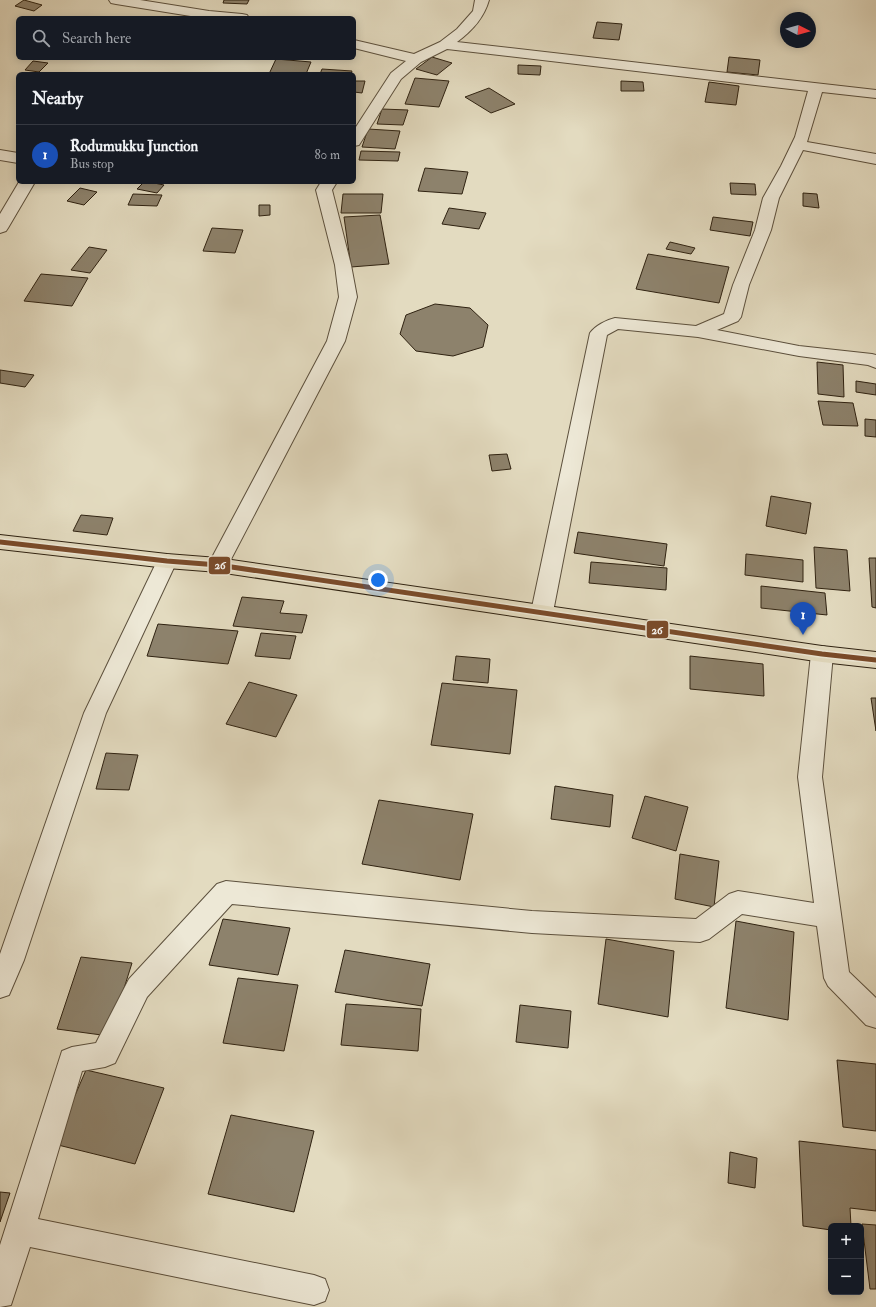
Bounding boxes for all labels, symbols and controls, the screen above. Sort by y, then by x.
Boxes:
north arrow [780,12,816,48]
search box [16,16,356,60]
icon: search [30,27,52,49]
text: Search here [62,29,131,48]
text: Nearby [32,88,83,109]
text: Rodumukku Junction [70,137,198,156]
text: 1 [43,147,47,163]
text: 80 m [314,147,340,163]
text: Bus stop [70,156,114,172]
line badge: 26 [208,556,231,575]
text: 26 [214,559,227,572]
your location [368,570,388,590]
pin: 1 [790,602,816,635]
line badge: 26 [646,620,669,639]
text: 26 [651,624,664,637]
map controls [828,1223,864,1295]
button: + [828,1223,864,1259]
button: − [828,1259,864,1295]

